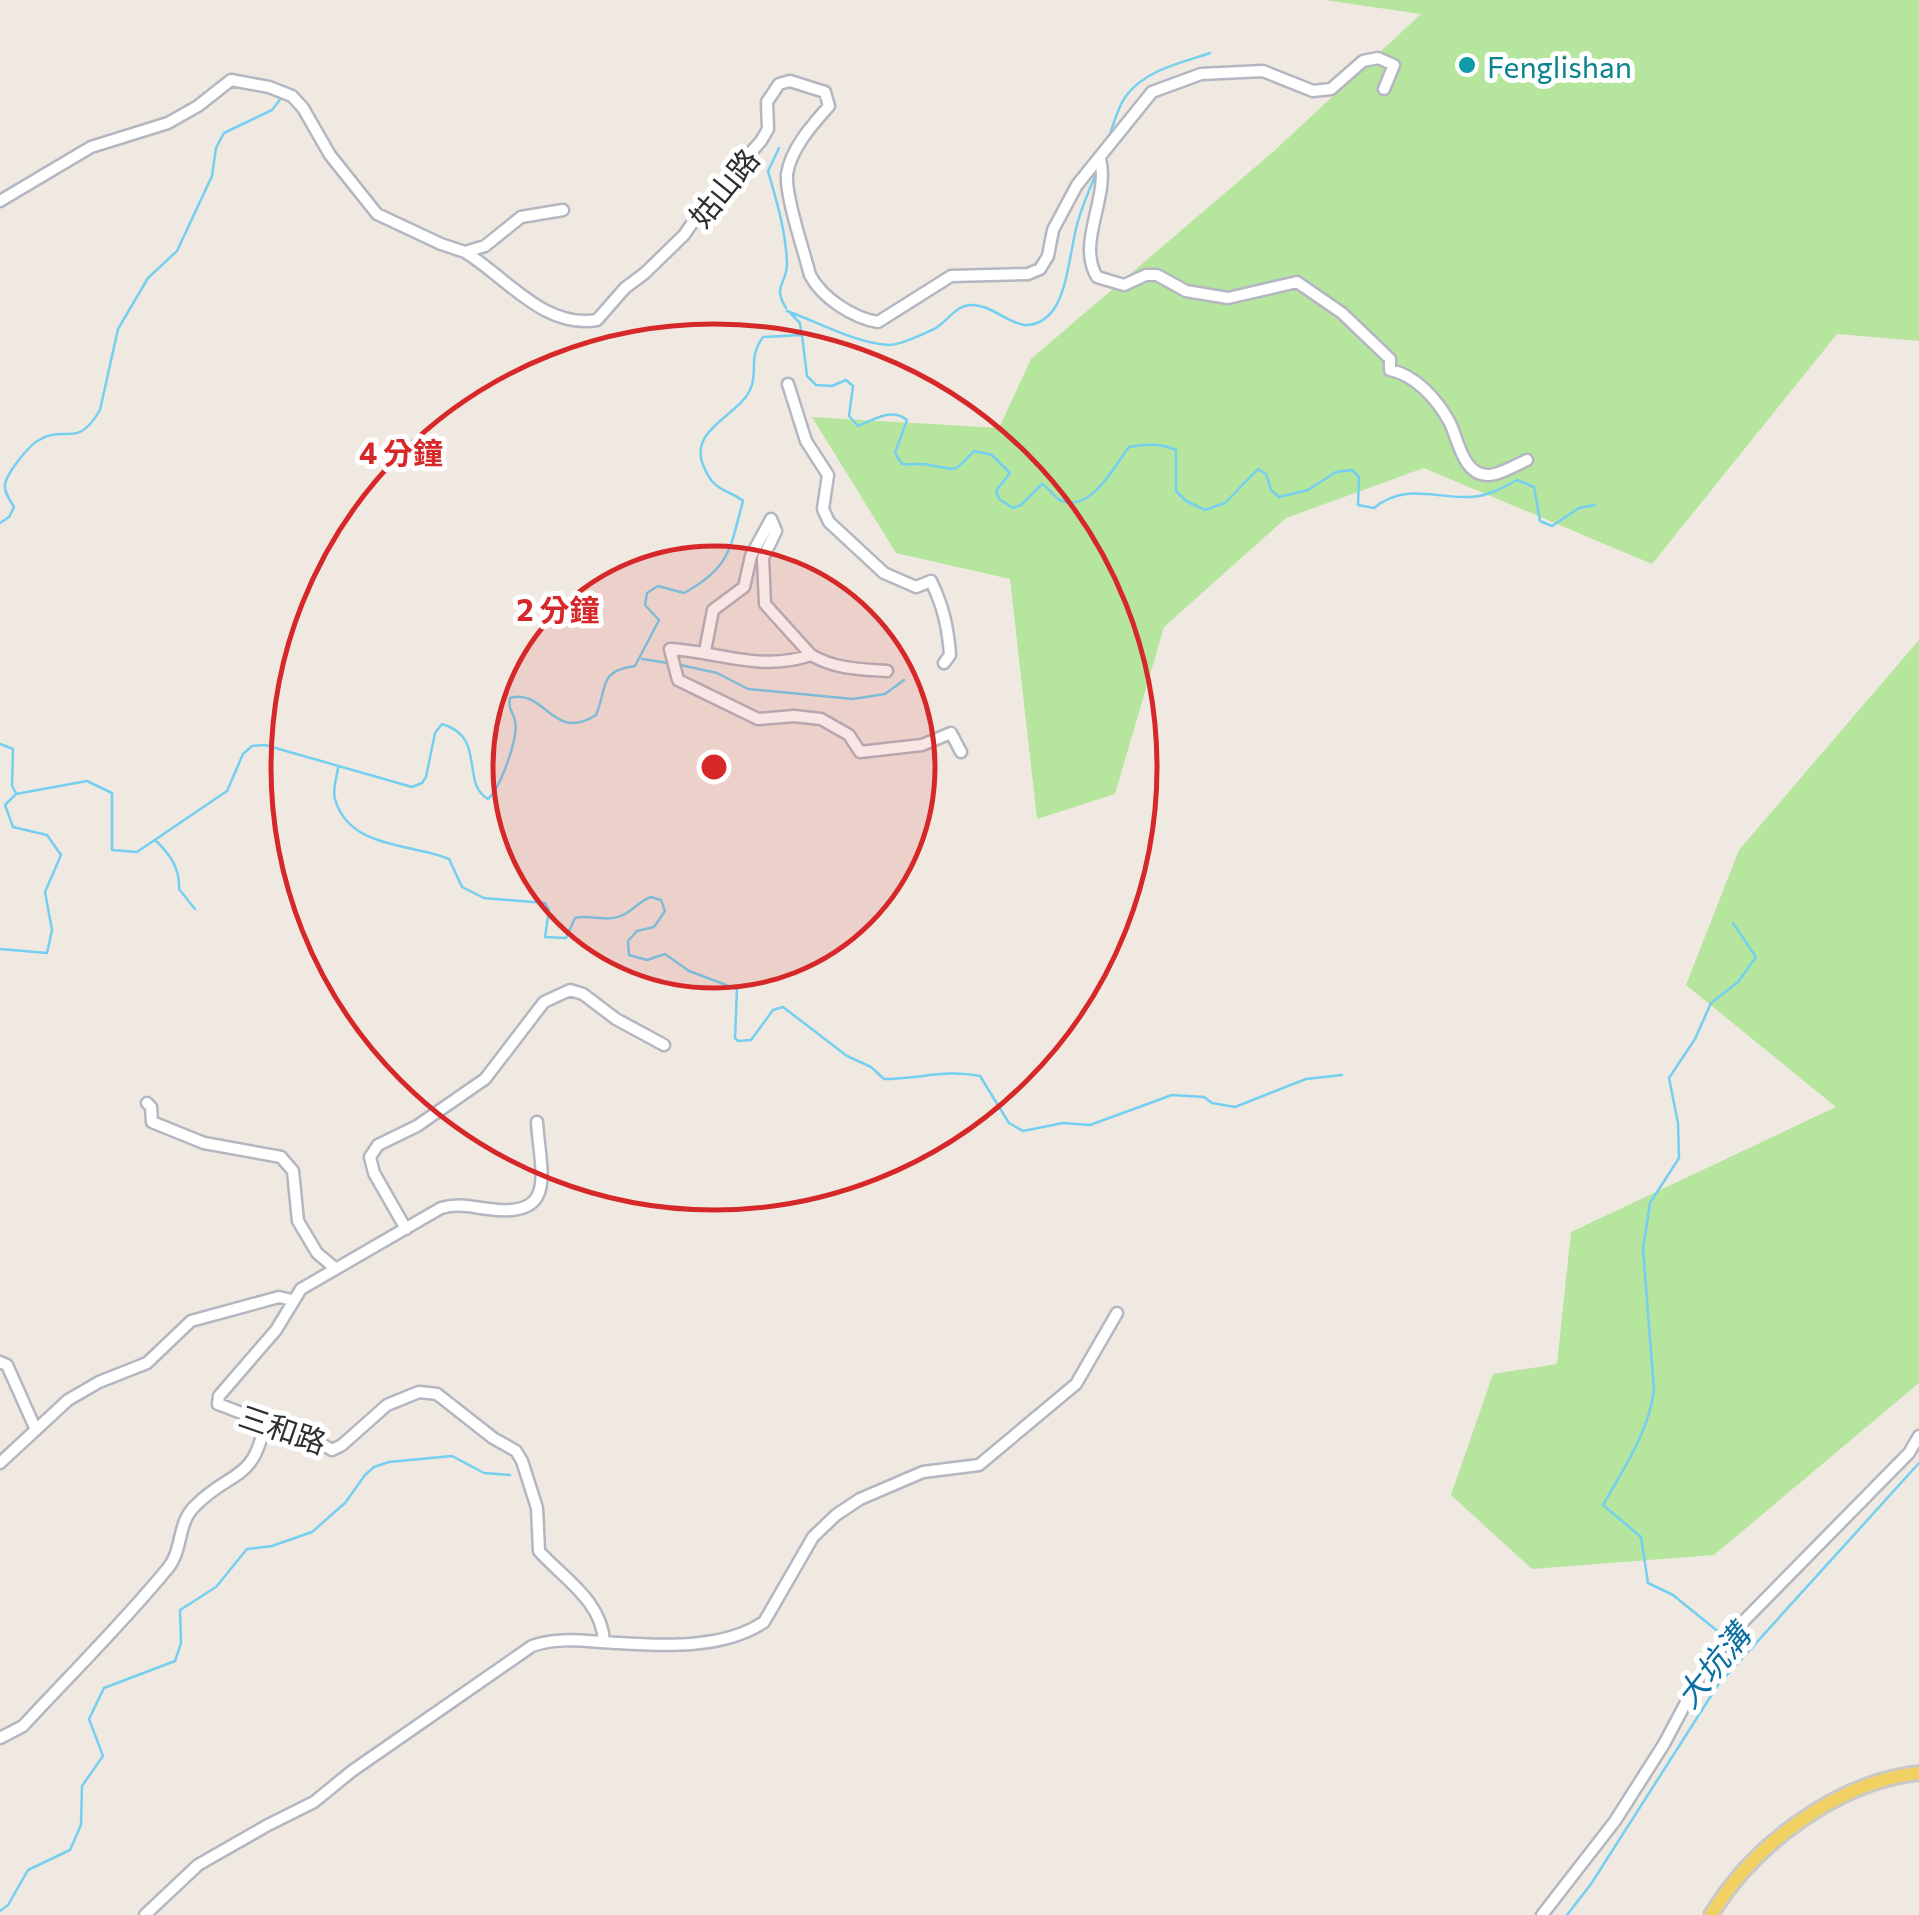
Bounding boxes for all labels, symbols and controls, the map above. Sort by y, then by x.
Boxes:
place label: Fenglishan [1487,47,1632,84]
marker: Fenglishan [1456,54,1478,76]
street label: 姑山路 [680,140,766,234]
text: 4 分鐘 [359,433,443,470]
text: 2 分鐘 [517,590,599,627]
centre of rings [696,749,732,785]
street label: 三和路 [234,1396,332,1460]
water label: 大坑溝 [1666,1612,1760,1715]

